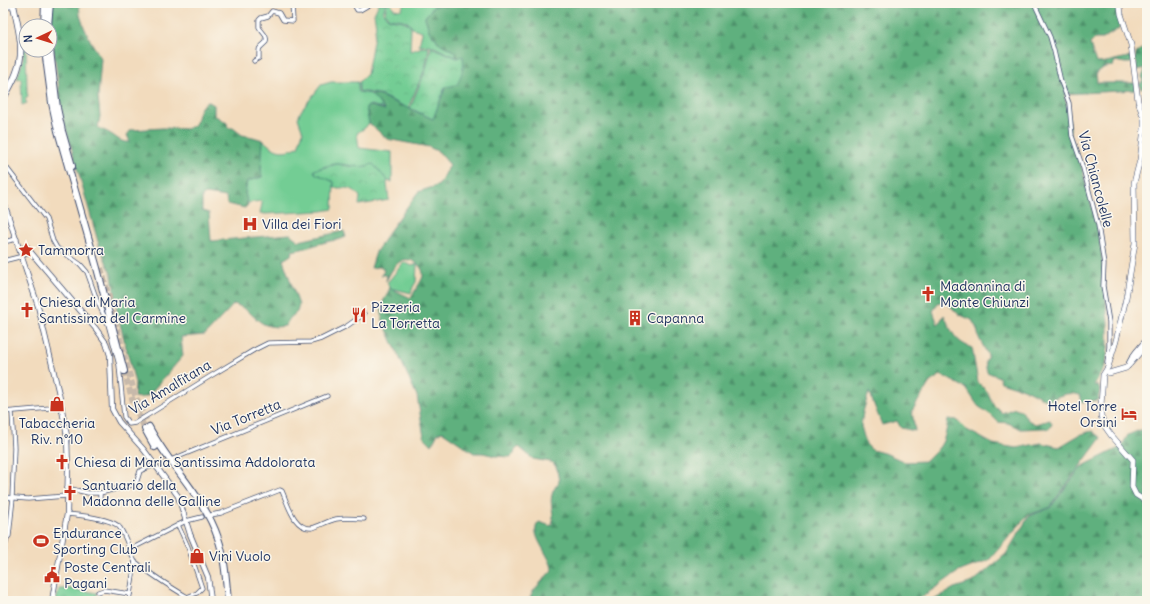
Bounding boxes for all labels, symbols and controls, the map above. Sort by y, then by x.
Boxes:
north arrow [18,18,58,58]
text: N [21,34,35,43]
street label: Via Chiancolelle [1074,129,1118,229]
hospital icon: Villa dei Fiori [241,215,259,233]
place label: Villa dei Fiori [262,215,341,233]
place icon: Tammorra [17,241,35,259]
place label: Tammorra [38,241,104,259]
place label: Madonnina di Monte Chiunzi [940,277,1029,311]
church icon: Madonnina di Monte Chiunzi [919,285,937,303]
place label: Chiesa di Maria Santissima del Carmine [39,293,186,327]
place label: Pizzeria La Torretta [371,298,440,332]
church icon: Chiesa di Maria Santissima del Carmine [18,301,36,319]
restaurant icon: Pizzeria La Torretta [350,306,368,324]
building icon: Capanna [626,309,644,327]
place label: Capanna [647,309,704,327]
street label: Via Amalfitana [126,356,214,418]
shop icon: Tabaccheria Riv. n°10 [48,395,66,413]
street label: Via Torretta [209,395,283,439]
place label: Hotel Torre Orsini [1048,397,1117,431]
hotel icon: Hotel Torre Orsini [1120,405,1138,423]
place label: Tabaccheria Riv. n°10 [19,414,95,448]
church icon: Chiesa di Maria Santissima Addolorata [53,453,71,471]
place label: Chiesa di Maria Santissima Addolorata [74,453,315,471]
place label: Santuario della Madonna delle Galline [82,476,221,510]
church icon: Santuario della Madonna delle Galline [61,484,79,502]
place label: Endurance Sporting Club [53,524,138,558]
sports icon: Endurance Sporting Club [32,532,50,550]
shop icon: Vini Vuolo [188,547,206,565]
place label: Vini Vuolo [209,547,271,565]
place label: Poste Centrali Pagani [64,558,151,592]
public building icon: Poste Centrali Pagani [43,566,61,584]

